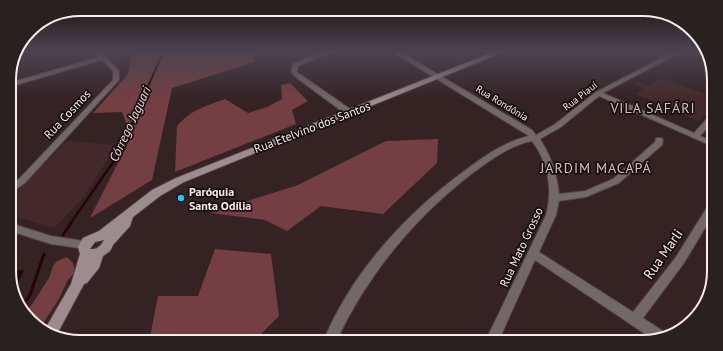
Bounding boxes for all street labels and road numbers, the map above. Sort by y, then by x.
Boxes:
street label: Rua Piauí [560,78,600,113]
street label: Rua Rondônia [473,82,531,124]
street label: Rua Cosmos [40,86,94,142]
street label: Rua Etelvino dos Santos [252,98,372,156]
street label: Rua Mato Grosso [496,205,546,289]
street label: Rua Marli [639,225,687,283]

